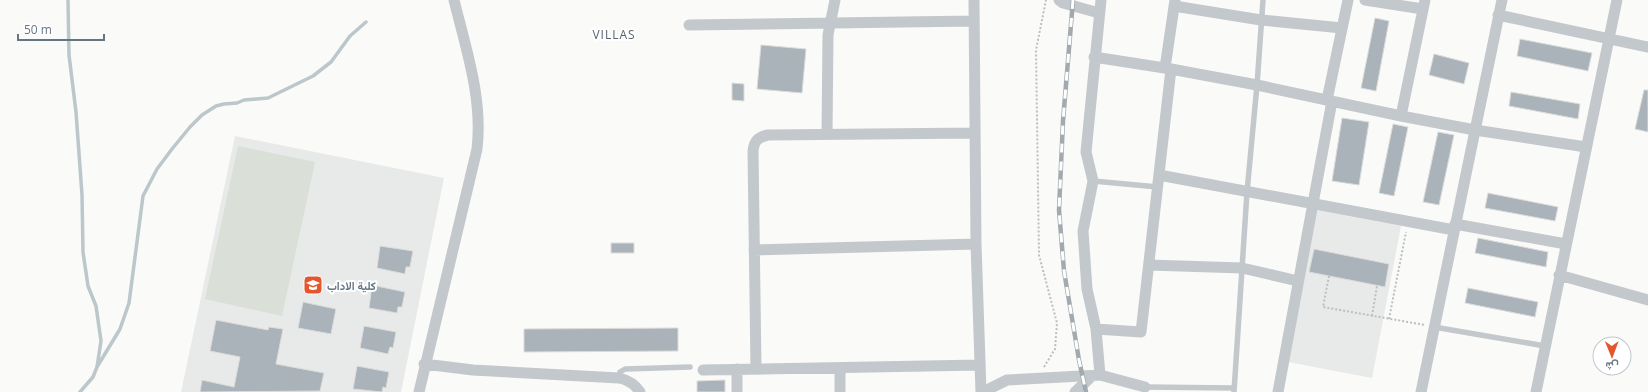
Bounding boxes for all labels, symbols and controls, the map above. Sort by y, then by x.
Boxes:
scale bar [18,16,104,42]
text: 50 m [24,21,52,38]
district label: VILLAS [592,26,636,43]
school or university icon: كلية الاداب [302,274,324,296]
place label: كلية الاداب [327,278,376,293]
north arrow [1592,336,1632,376]
text: ش [1605,359,1619,374]

